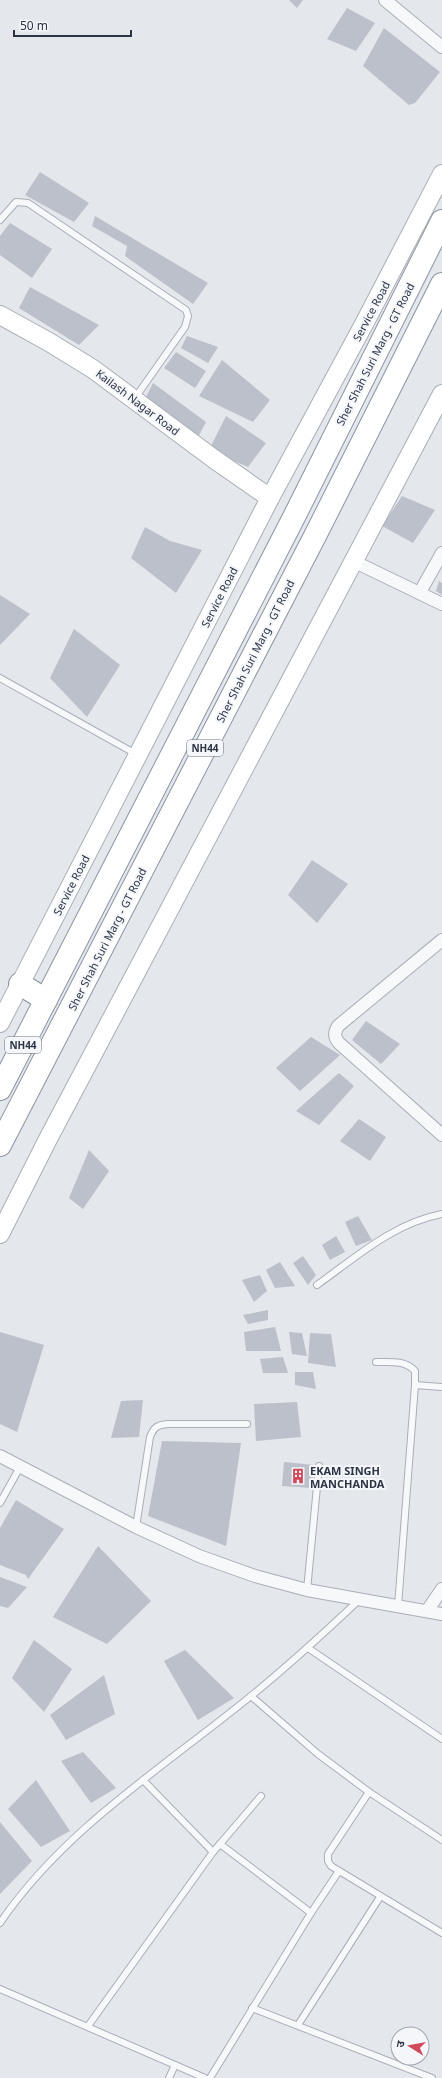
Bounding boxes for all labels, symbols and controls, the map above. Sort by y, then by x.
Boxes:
scale bar [14,12,131,38]
text: 50 m [20,17,48,34]
street label: Service Road [349,278,393,344]
street label: Sher Shah Suri Marg - GT Road [332,280,418,428]
street label: Kailash Nagar Road [93,366,183,438]
street label: Service Road [197,564,241,630]
street label: Sher Shah Suri Marg - GT Road [212,577,298,725]
road number: NH44 [187,740,223,756]
street label: Service Road [49,852,93,918]
street label: Sher Shah Suri Marg - GT Road [64,865,150,1013]
road number: NH44 [5,1037,41,1053]
place label: EKAM SINGH MANCHANDA [310,1463,385,1491]
building icon: EKAM SINGH MANCHANDA [289,1467,307,1485]
north arrow [390,2026,430,2066]
text: उ [392,2039,408,2049]

